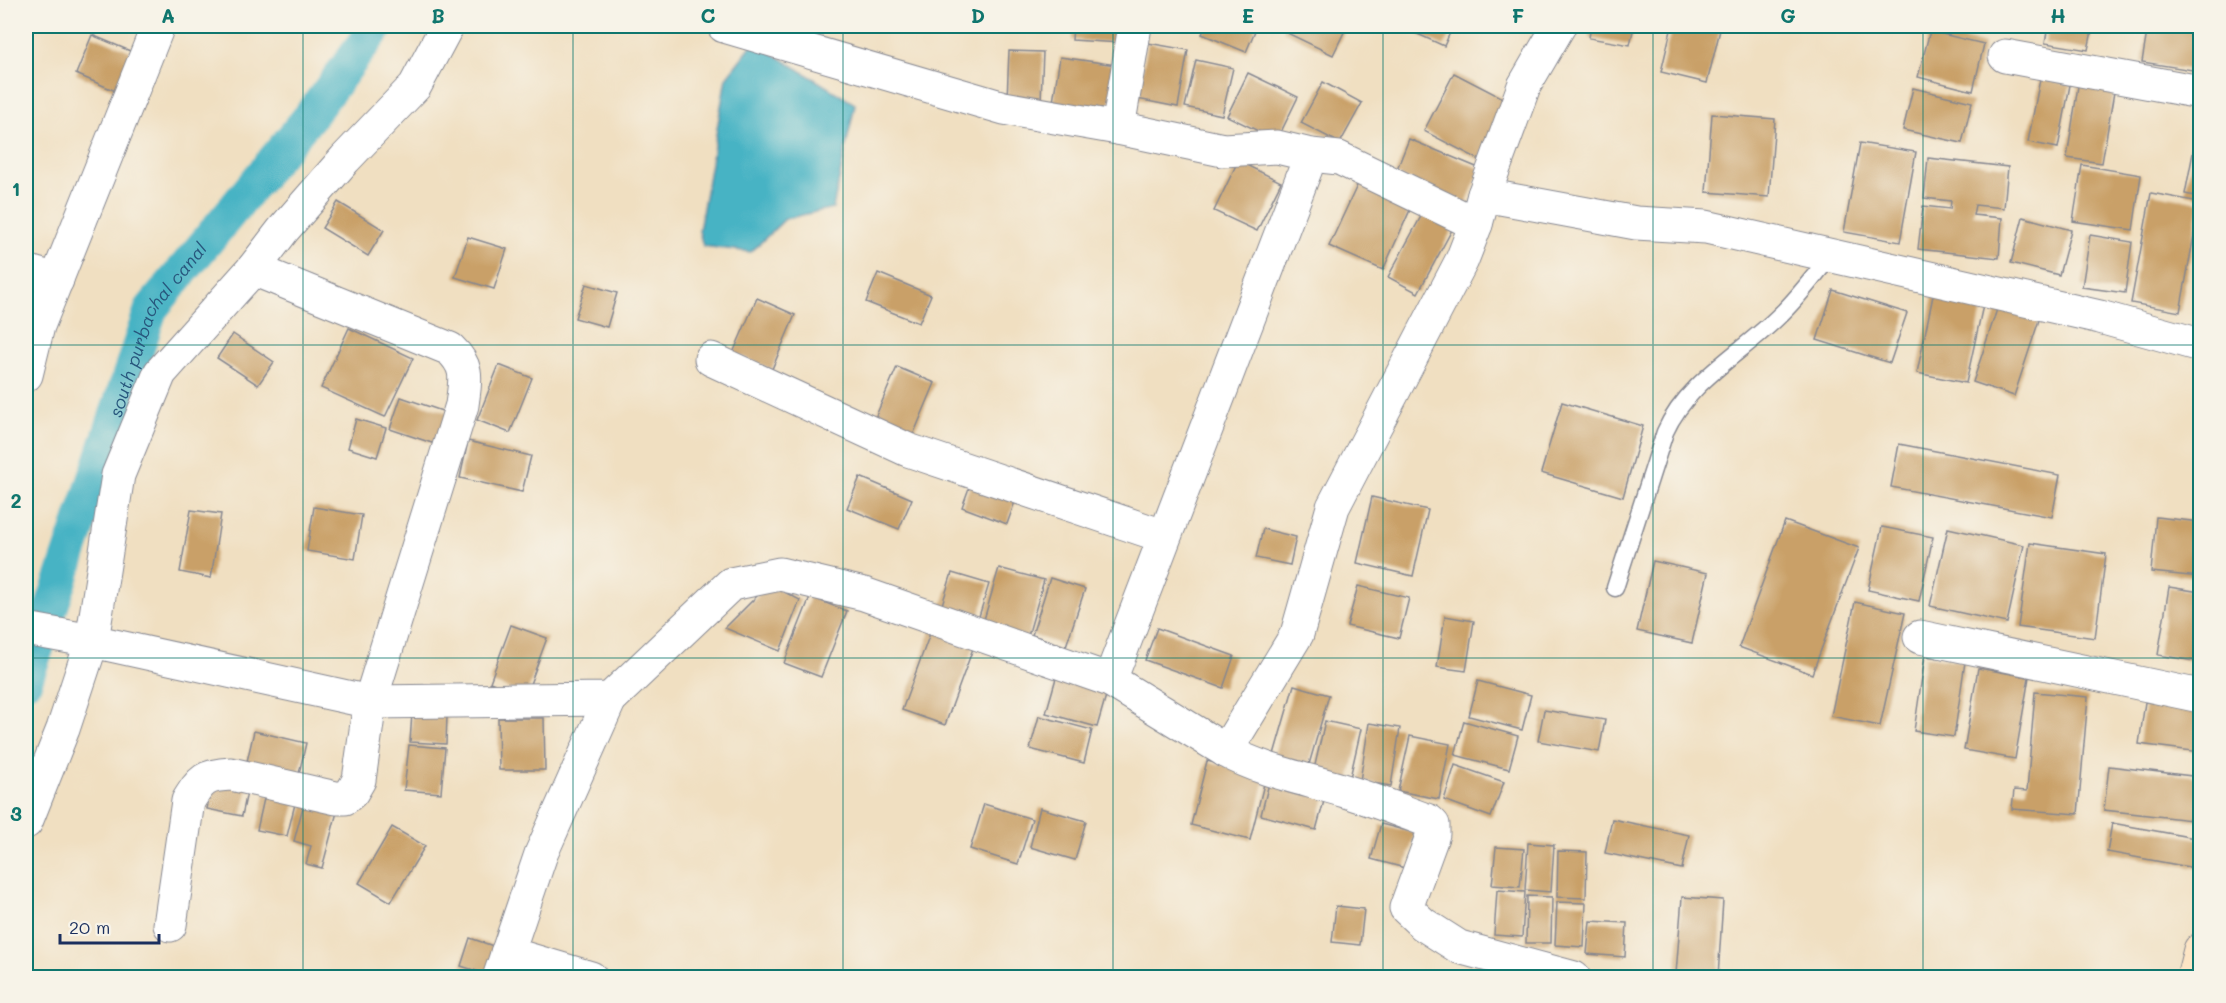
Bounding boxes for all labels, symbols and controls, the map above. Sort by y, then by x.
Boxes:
text: A [161,2,175,28]
text: B [431,2,445,28]
text: C [701,2,716,28]
text: D [971,2,985,28]
text: E [1242,2,1254,28]
text: F [1512,2,1525,28]
text: G [1780,2,1796,28]
text: H [2050,2,2066,28]
text: 1 [12,175,20,201]
water label: south purbachal canal [103,237,212,420]
text: 2 [10,487,22,513]
text: 3 [10,800,22,826]
scale bar [60,907,159,945]
text: 20 m [69,915,110,939]

